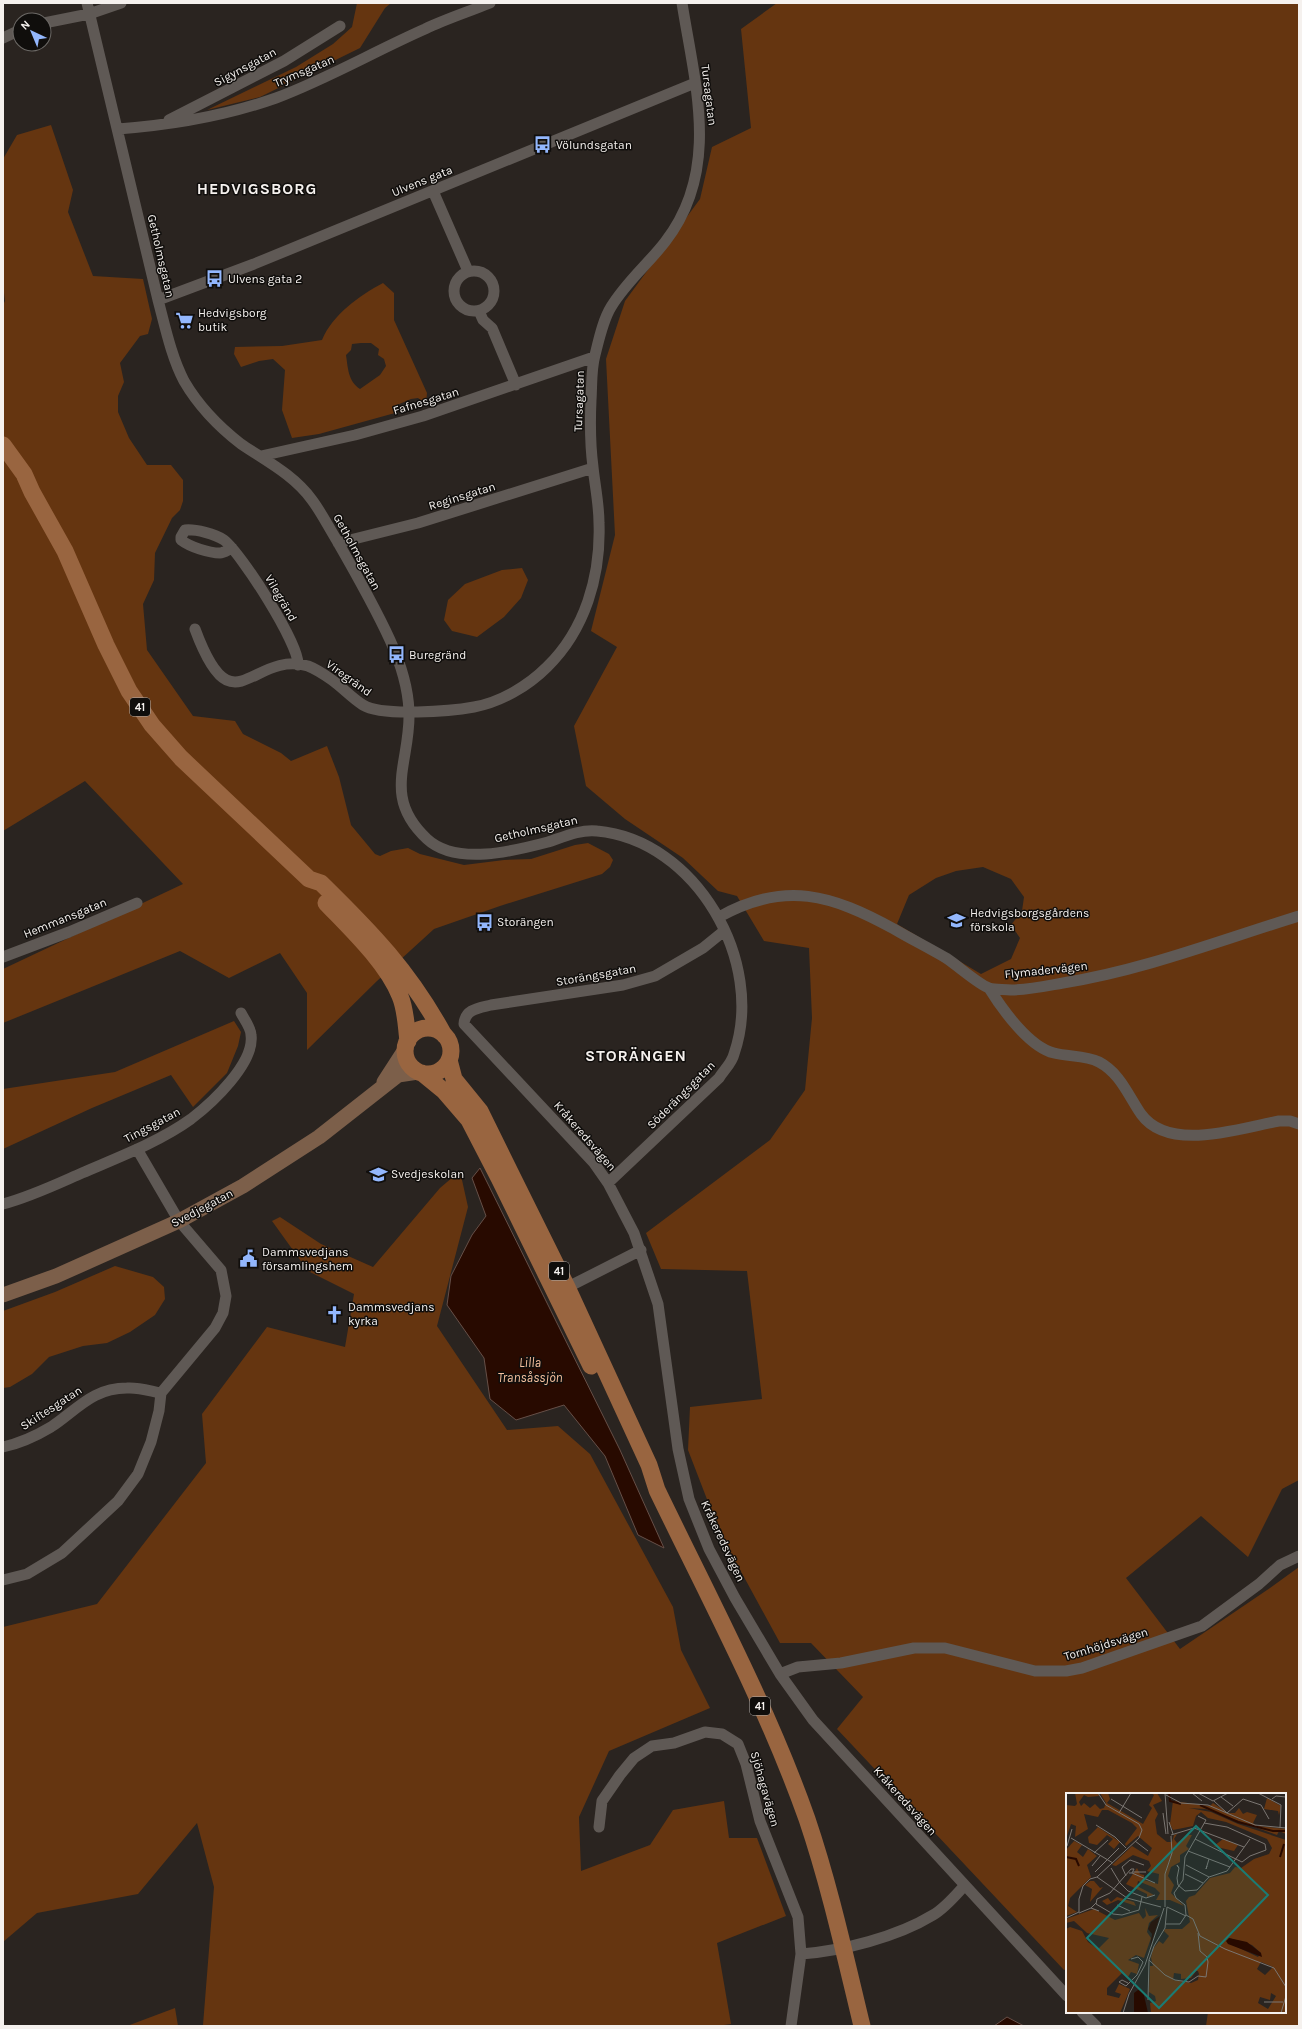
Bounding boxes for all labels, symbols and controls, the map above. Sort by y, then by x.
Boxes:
north arrow [12,12,52,52]
text: N [18,18,33,33]
street label: Sigynsgatan [211,45,279,89]
street label: Trymsgatan [272,52,336,90]
street label: Tursagatan [698,64,720,126]
bus stop icon: Völundsgatan [533,135,553,155]
place label: Völundsgatan [556,138,632,152]
street label: Ulvens gata [390,162,454,200]
district label: HEDVIGSBORG [197,179,317,198]
street label: Getholmsgatan [145,213,177,299]
bus stop icon: Ulvens gata 2 [205,269,225,289]
place label: Ulvens gata 2 [228,272,302,286]
place label: Hedvigsborg butik [198,306,267,334]
supermarket icon: Hedvigsborg butik [175,310,195,330]
street label: Tursagatan [571,370,587,432]
street label: Fafnesgatan [391,384,461,418]
street label: Reginsgatan [427,479,497,513]
street label: Getholmsgatan [330,512,384,592]
street label: Vilegränd [262,572,300,624]
bus stop icon: Buregränd [386,645,406,665]
place label: Buregränd [409,648,466,662]
street label: Viregränd [323,657,375,699]
road number: 41 [130,698,150,716]
street label: Getholmsgatan [493,813,579,845]
street label: Hemmansgatan [21,895,109,941]
place label: Hedvigsborgsgårdens förskola [970,906,1089,934]
school or university icon: Hedvigsborgsgårdens förskola [947,910,967,930]
bus stop icon: Storängen [474,912,494,932]
place label: Storängen [497,915,554,929]
street label: Flymadervägen [1004,959,1088,981]
street label: Storängsgatan [555,961,637,989]
district label: STORÄNGEN [585,1046,687,1065]
street label: Söderängsgatan [644,1058,718,1132]
street label: Kråkeredsvägen [551,1098,619,1174]
street label: Tingsgatan [121,1104,183,1146]
school or university icon: Svedjeskolan [368,1164,388,1184]
place label: Svedjeskolan [391,1167,464,1181]
street label: Svedjegatan [169,1186,235,1230]
place label: Dammsvedjans församlingshem [262,1245,353,1273]
public building icon: Dammsvedjans församlingshem [239,1249,259,1269]
road number: 41 [549,1262,569,1280]
place label: Dammsvedjans kyrka [348,1300,435,1328]
church icon: Dammsvedjans kyrka [325,1304,345,1324]
water label: Lilla Transåssjön [497,1355,563,1385]
street label: Skiftesgatan [18,1383,84,1433]
street label: Kråkeredsvägen [698,1498,748,1584]
street label: Tornhöjdsvägen [1062,1625,1150,1663]
road number: 41 [750,1697,770,1715]
street label: Sjöhagavägen [748,1750,782,1828]
street label: Kråkeredsvägen [870,1764,940,1838]
inset map [1066,1793,1286,2013]

